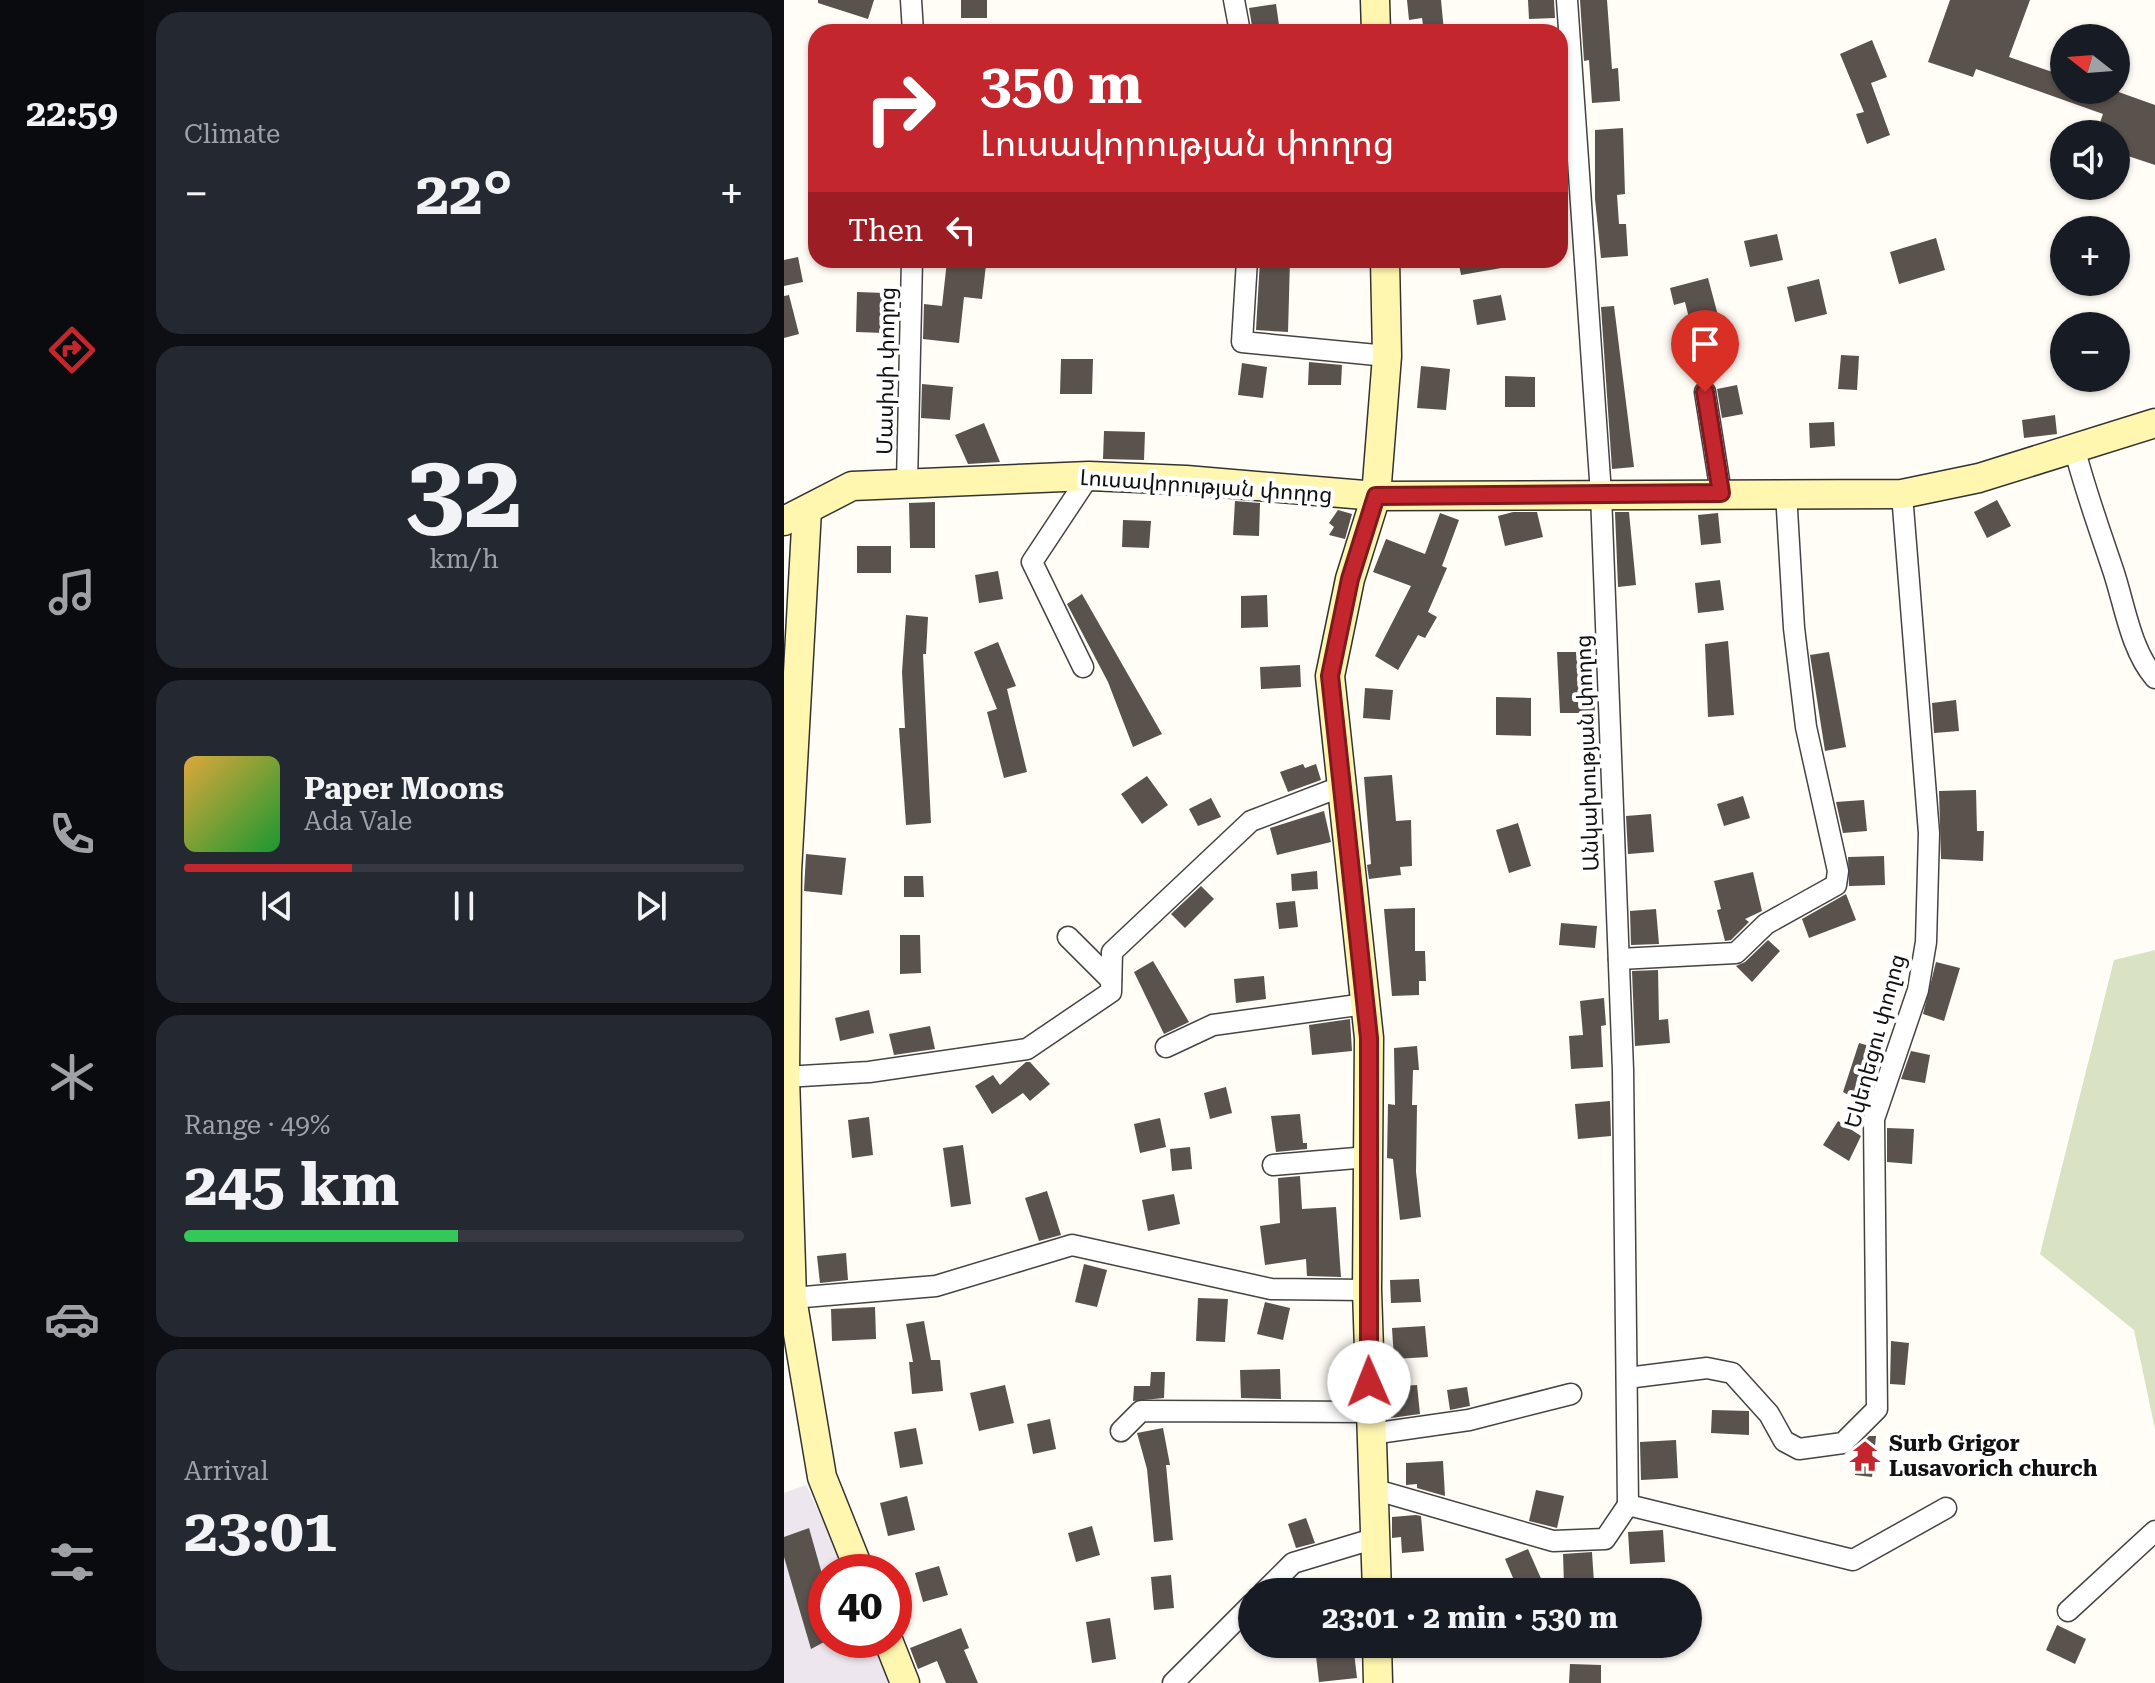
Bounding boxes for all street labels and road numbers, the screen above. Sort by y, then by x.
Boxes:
street label: Մասիսի փողոց [872,287,900,455]
street label: Լուսավորության փողոց [1079,465,1333,507]
street label: Անկախության փողոց [1570,634,1604,872]
street label: Եկեղեցու փողոց [1840,951,1910,1131]

